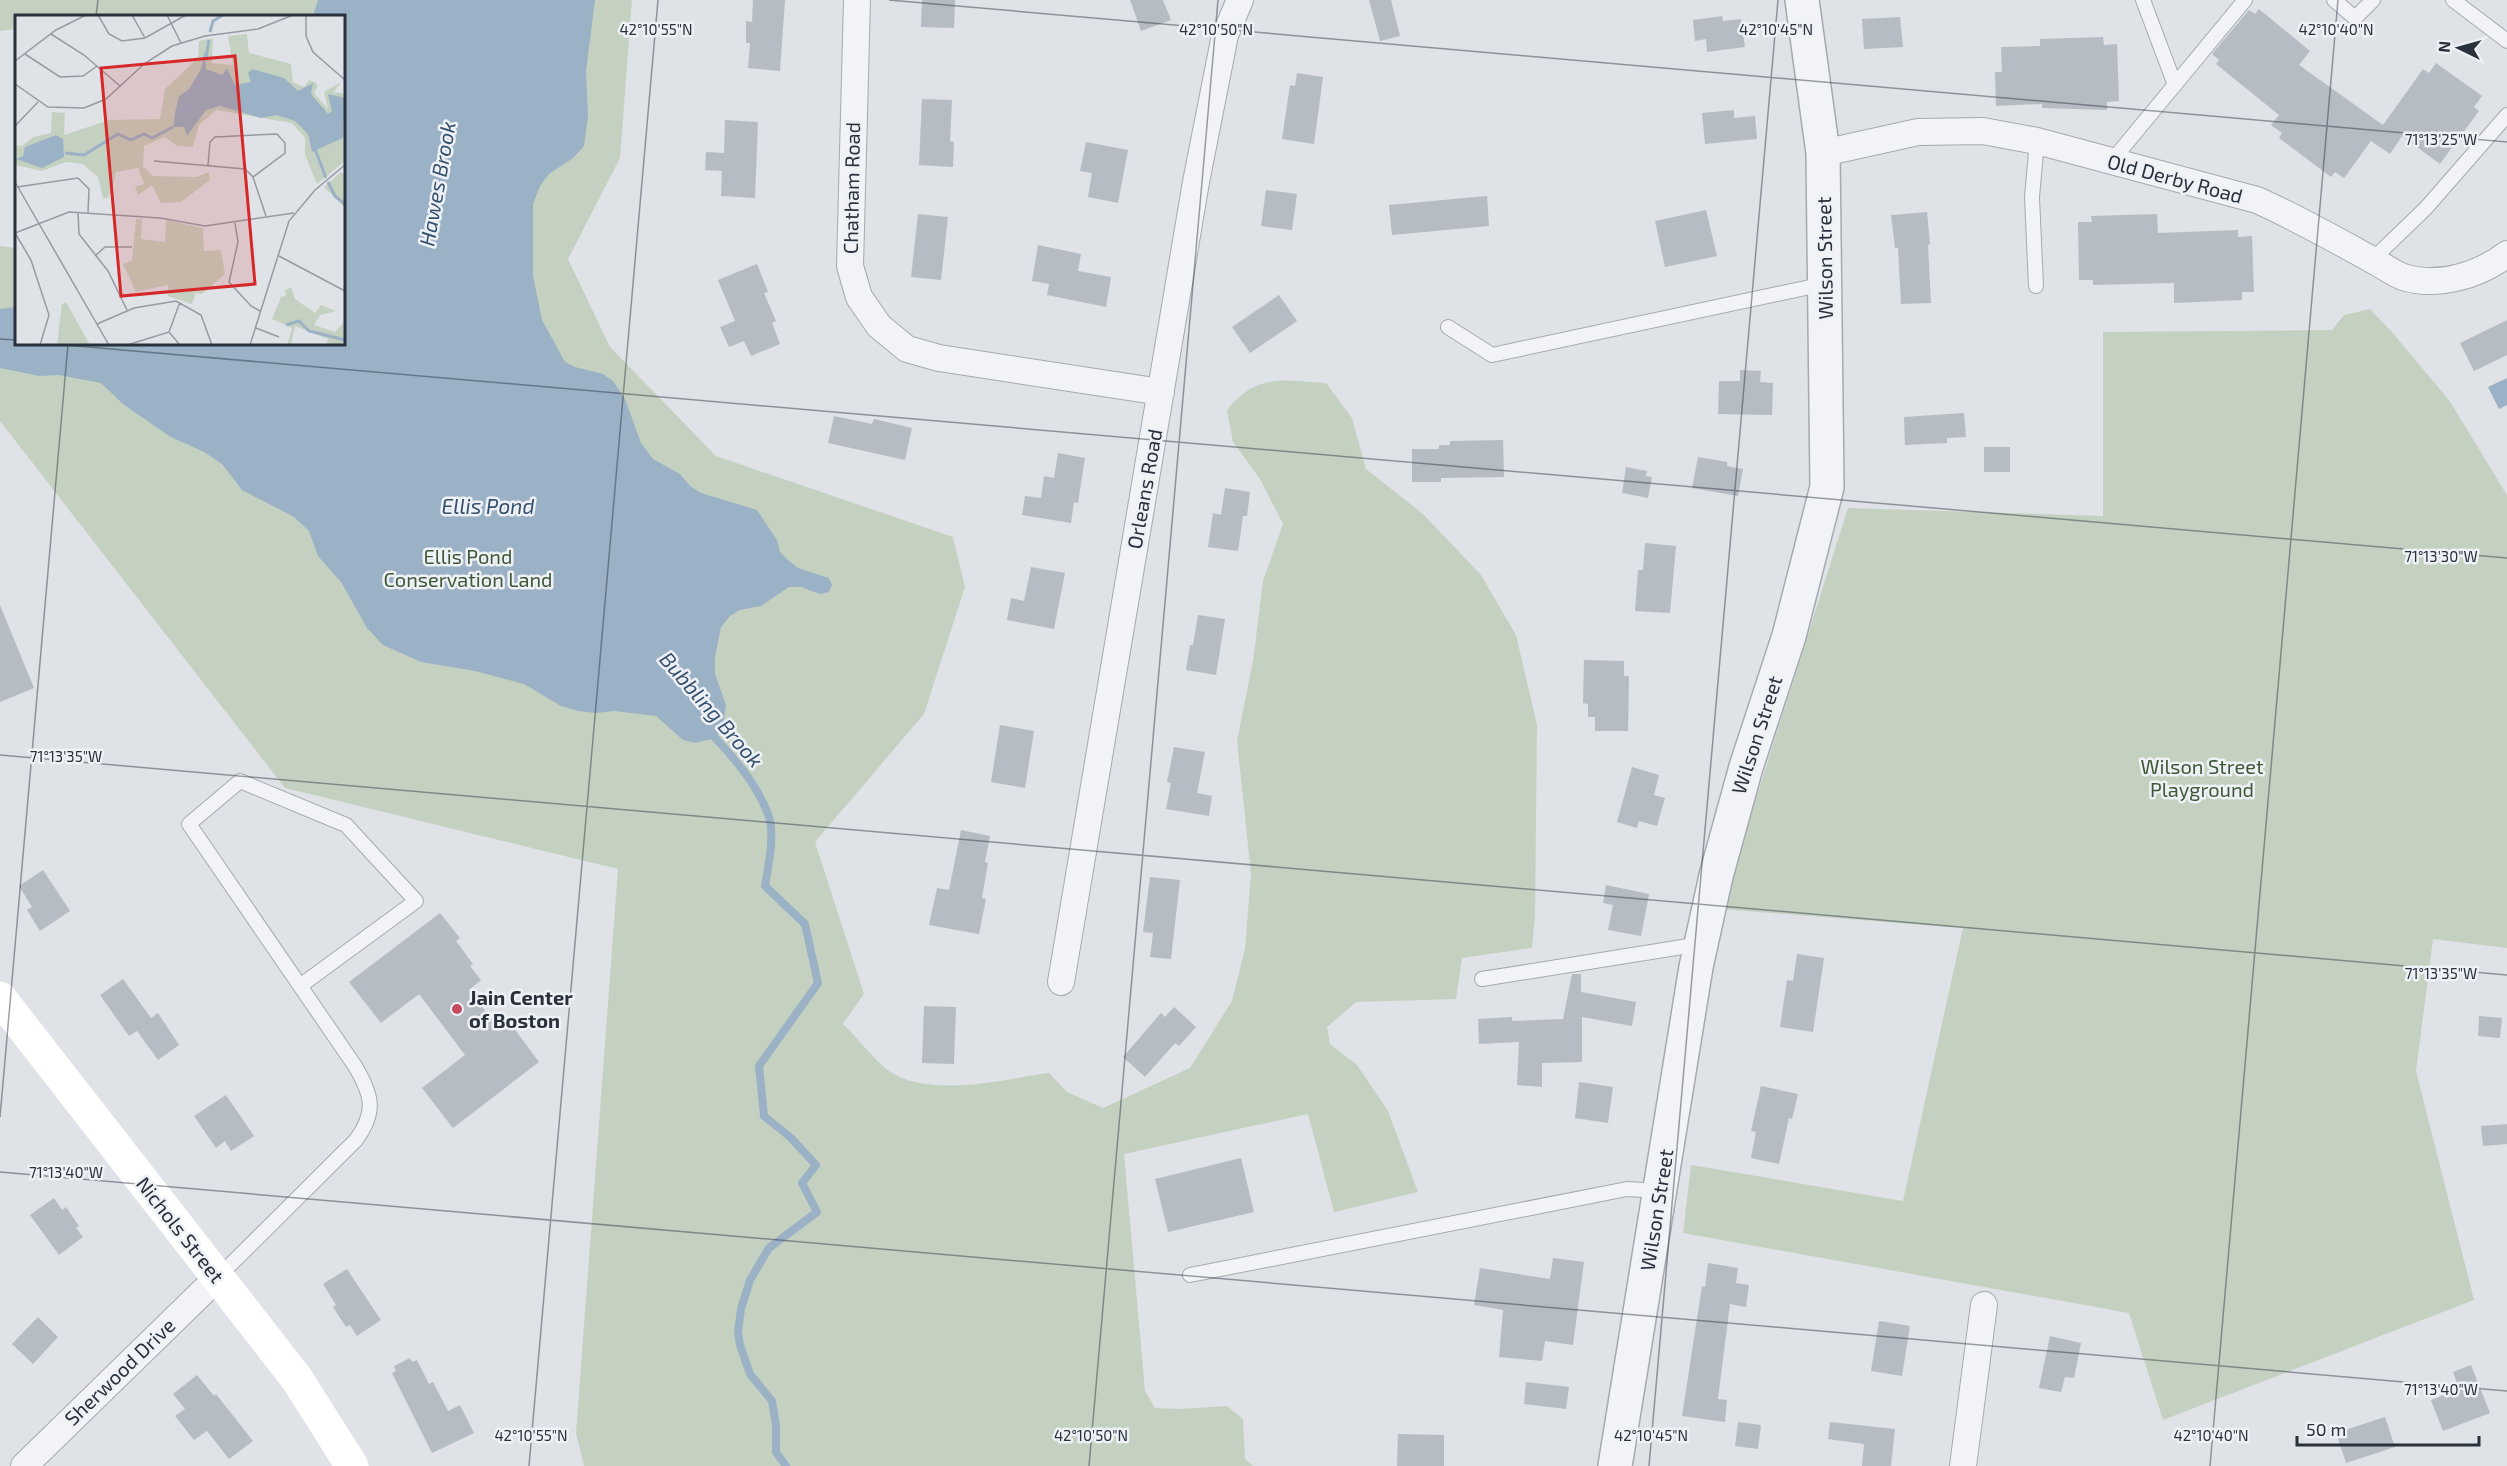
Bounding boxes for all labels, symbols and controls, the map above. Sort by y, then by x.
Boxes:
inset map [15,15,345,345]
north arrow [2429,18,2489,78]
text: 42°10'55"N [619,20,693,38]
text: 42°10'50"N [1179,20,1253,38]
text: 42°10'45"N [1739,20,1813,38]
text: 42°10'40"N [2298,20,2374,38]
text: N [2434,40,2454,53]
water label: Hawes Brook [413,119,460,248]
street label: Chatham Road [838,122,864,254]
text: 71°13'25"W [2405,130,2477,148]
street label: Old Derby Road [2105,148,2246,208]
street label: Wilson Street [1811,196,1837,320]
street label: Orleans Road [1122,427,1166,551]
water label: Ellis Pond [442,493,534,518]
park label: Ellis Pond Conservation Land [383,544,553,591]
text: 71°13'30"W [2404,547,2478,565]
water label: Bubbling Brook [655,646,769,772]
street label: Wilson Street [1726,672,1787,797]
text: 71°13'35"W [30,747,102,765]
park label: Wilson Street Playground [2140,754,2264,801]
text: 71°13'35"W [2405,964,2477,982]
place label: Jain Center of Boston [469,985,573,1032]
marker: Jain Center of Boston [450,1002,464,1016]
street label: Wilson Street [1635,1147,1678,1272]
text: 71°13'40"W [29,1163,103,1181]
street label: Nichols Street [132,1172,230,1287]
street label: Sherwood Drive [59,1313,179,1430]
text: 71°13'40"W [2404,1380,2478,1398]
scale bar [2297,1409,2478,1447]
text: 50 m [2306,1418,2346,1440]
text: 42°10'55"N [494,1426,568,1444]
text: 42°10'50"N [1054,1426,1128,1444]
text: 42°10'45"N [1614,1426,1688,1444]
text: 42°10'40"N [2173,1426,2249,1444]

